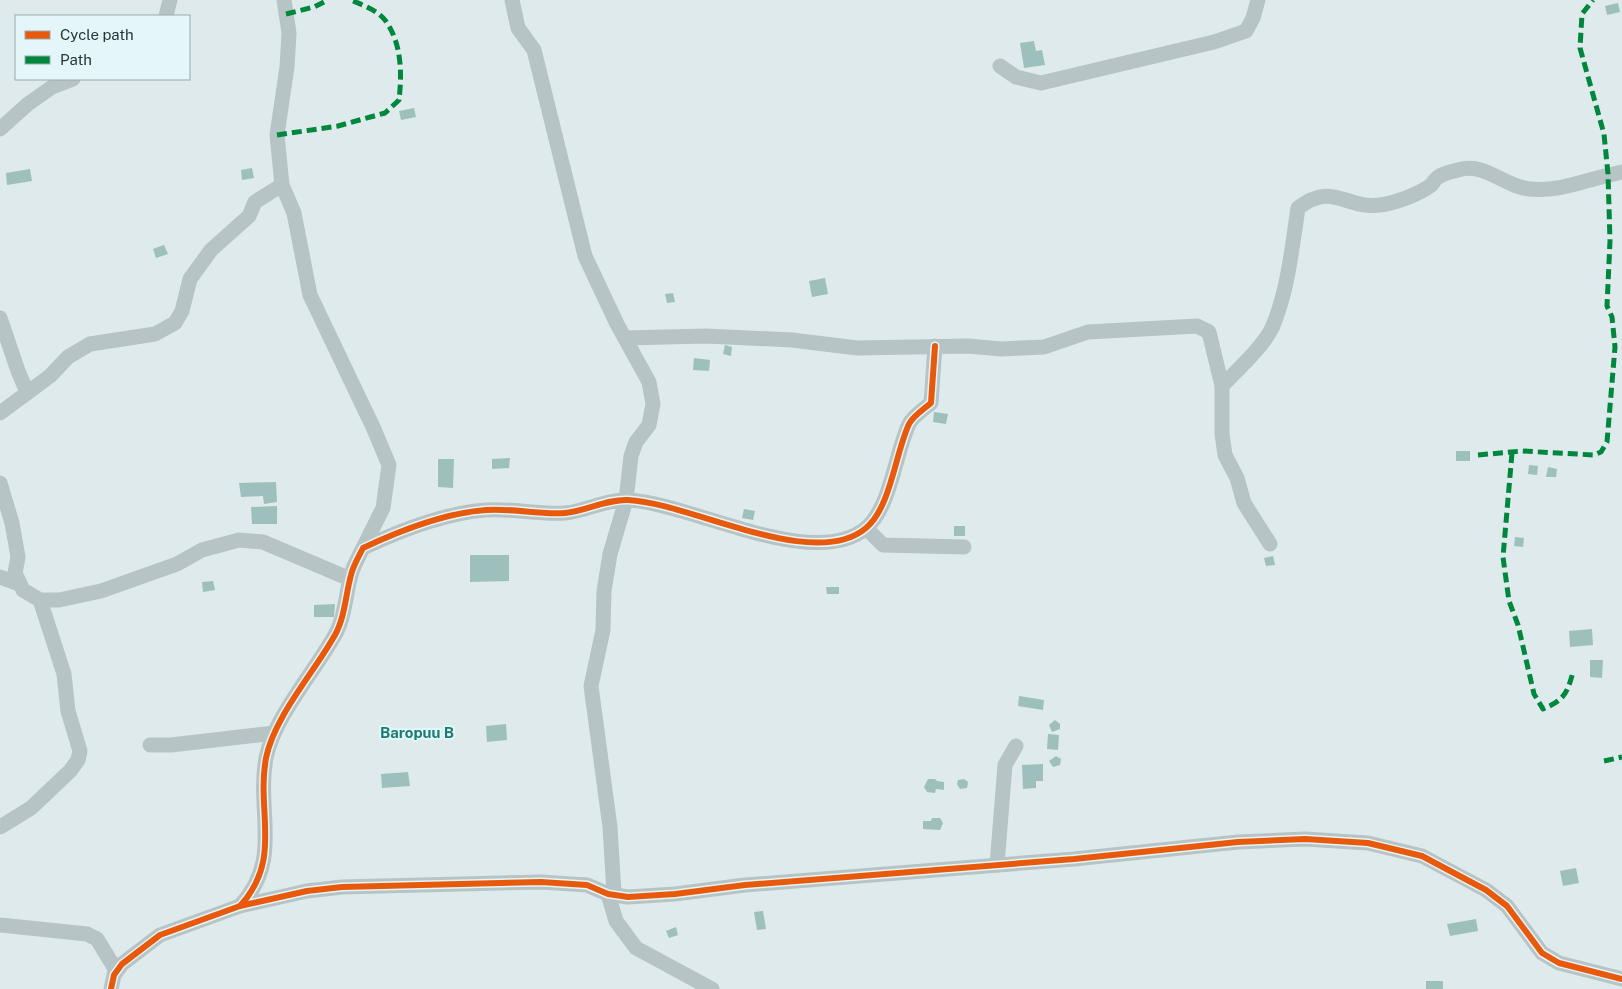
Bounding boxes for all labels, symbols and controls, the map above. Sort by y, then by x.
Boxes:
legend [15,15,190,80]
text: Cycle path [60,26,134,43]
text: Path [60,51,92,68]
district label: Baropuu B [380,724,454,741]

